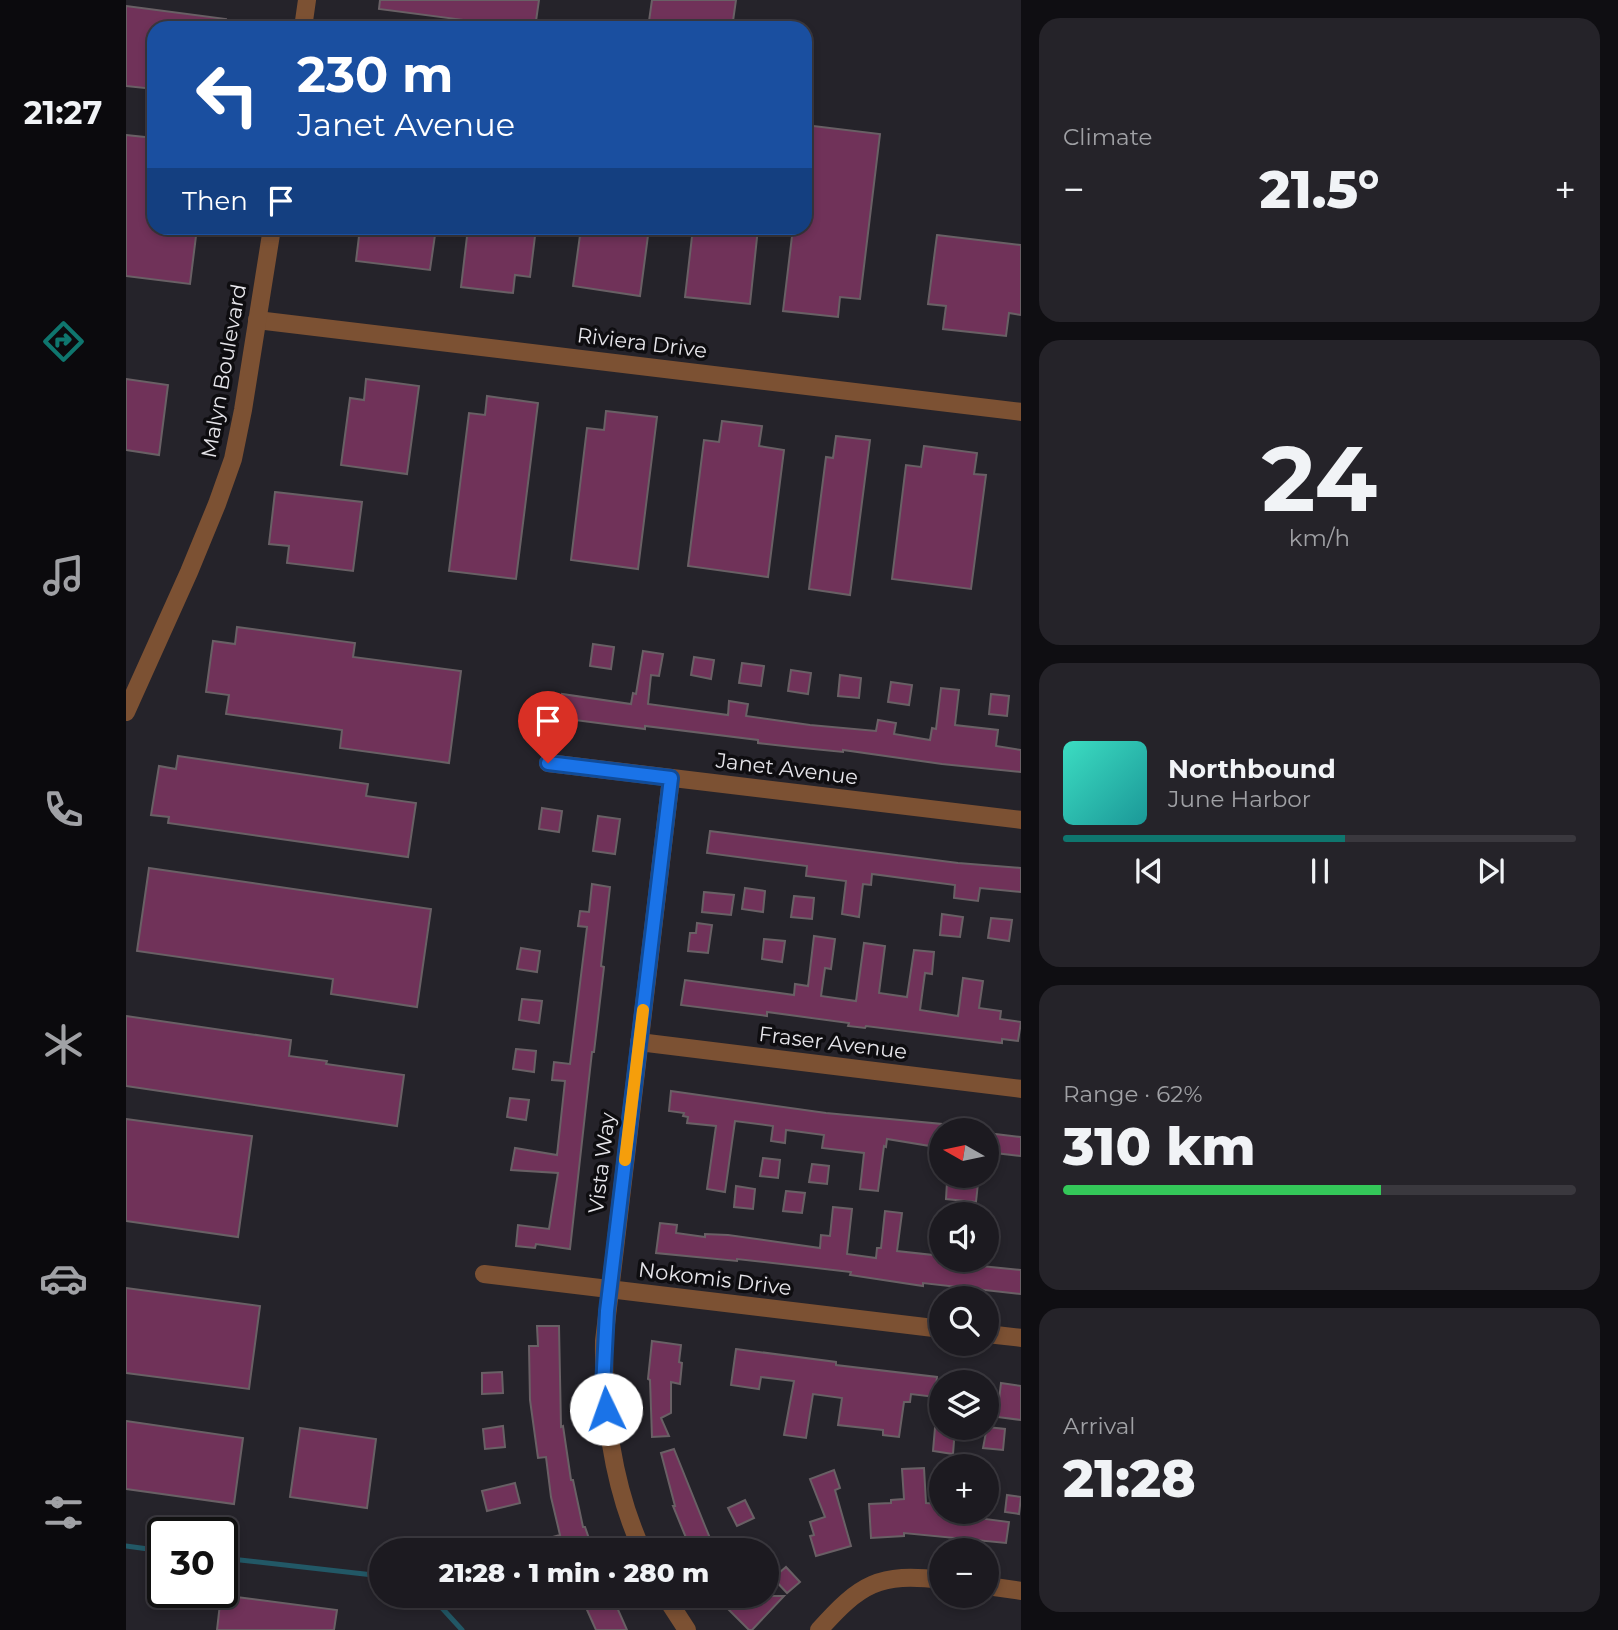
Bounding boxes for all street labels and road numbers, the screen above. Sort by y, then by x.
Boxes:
street label: Malyn Boulevard [196,282,251,460]
street label: Riviera Drive [576,322,709,363]
street label: Janet Avenue [714,747,860,790]
street label: Fraser Avenue [758,1021,909,1064]
street label: Vista Way [583,1110,620,1215]
street label: Nokomis Drive [637,1257,793,1300]

